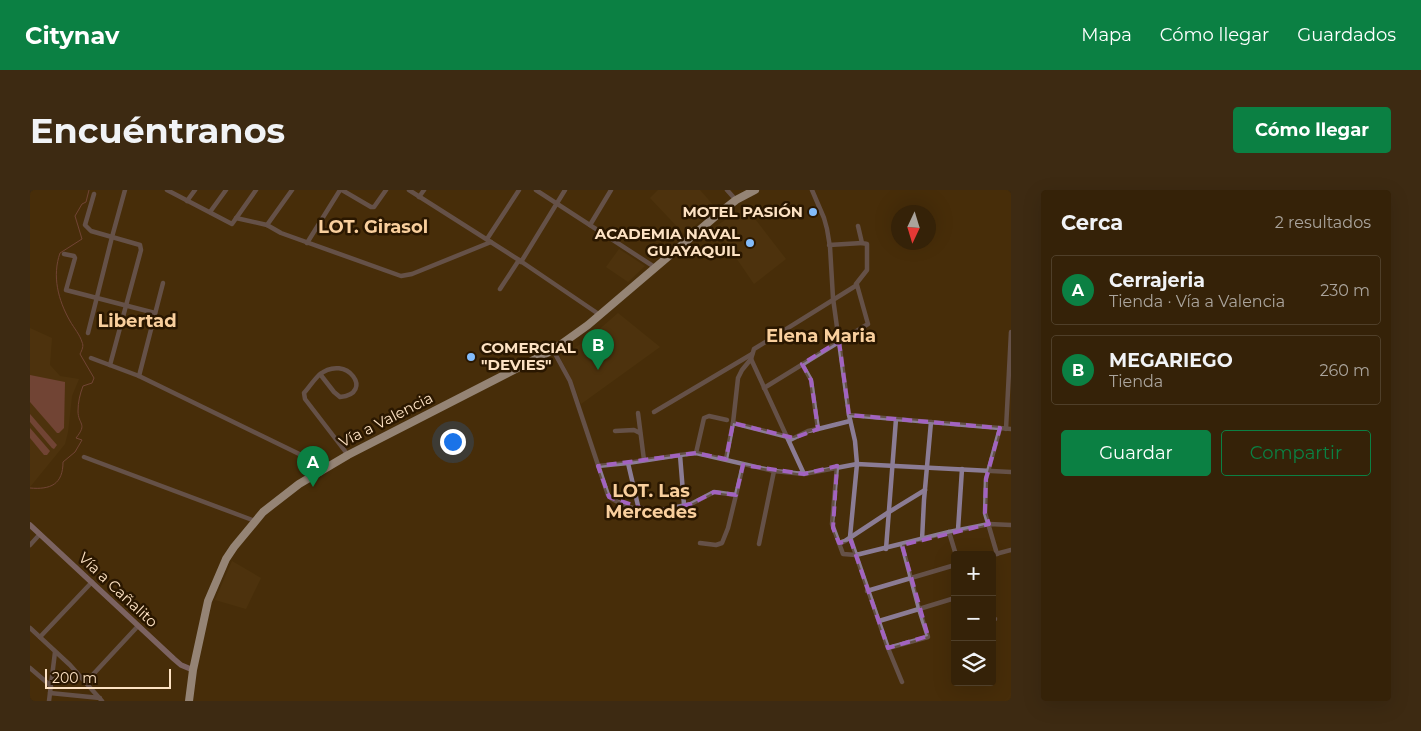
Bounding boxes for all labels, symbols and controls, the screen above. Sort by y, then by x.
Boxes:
text: Citynav [25,21,119,50]
text: Mapa [1081,24,1132,46]
text: Cómo llegar [1160,24,1269,46]
text: Guardados [1297,24,1396,46]
button: Cómo llegar [1233,107,1391,153]
text: Encuéntranos [30,109,285,152]
place label: MOTEL PASIÓN [682,202,803,221]
north arrow [891,205,936,250]
marker: MOTEL PASIÓN [807,206,819,218]
text: Cerca [1061,210,1123,235]
text: 2 resultados [1275,213,1371,232]
district label: LOT. Girasol [318,216,428,238]
place label: ACADEMIA NAVAL GUAYAQUIL [594,224,740,260]
marker: ACADEMIA NAVAL GUAYAQUIL [744,237,756,249]
text: Cerrajeria [1109,269,1205,292]
text: A [1072,281,1084,300]
text: 230 m [1320,281,1370,300]
text: Tienda · Vía a Valencia [1109,292,1285,311]
district label: Libertad [97,310,177,332]
district label: Elena Maria [766,325,876,347]
pin: B [582,329,614,370]
place label: COMERCIAL "DEVIES" [481,338,576,374]
text: MEGARIEGO [1109,349,1233,372]
marker: COMERCIAL "DEVIES" [465,351,477,363]
text: B [1072,361,1084,380]
text: 260 m [1319,361,1370,380]
text: Tienda [1109,372,1163,391]
street label: Vía a Valencia [336,388,436,451]
your location [440,429,466,455]
button: Guardar [1061,430,1211,476]
button: Compartir [1221,430,1371,476]
pin: A [297,446,329,487]
district label: LOT. Las Mercedes [605,480,697,523]
street label: Vía a Cañalito [75,548,162,631]
map controls [951,551,996,686]
button: + [951,551,996,596]
button: − [951,596,996,641]
button: layers [951,641,996,686]
scale bar [45,666,171,689]
text: 200 m [52,669,97,687]

